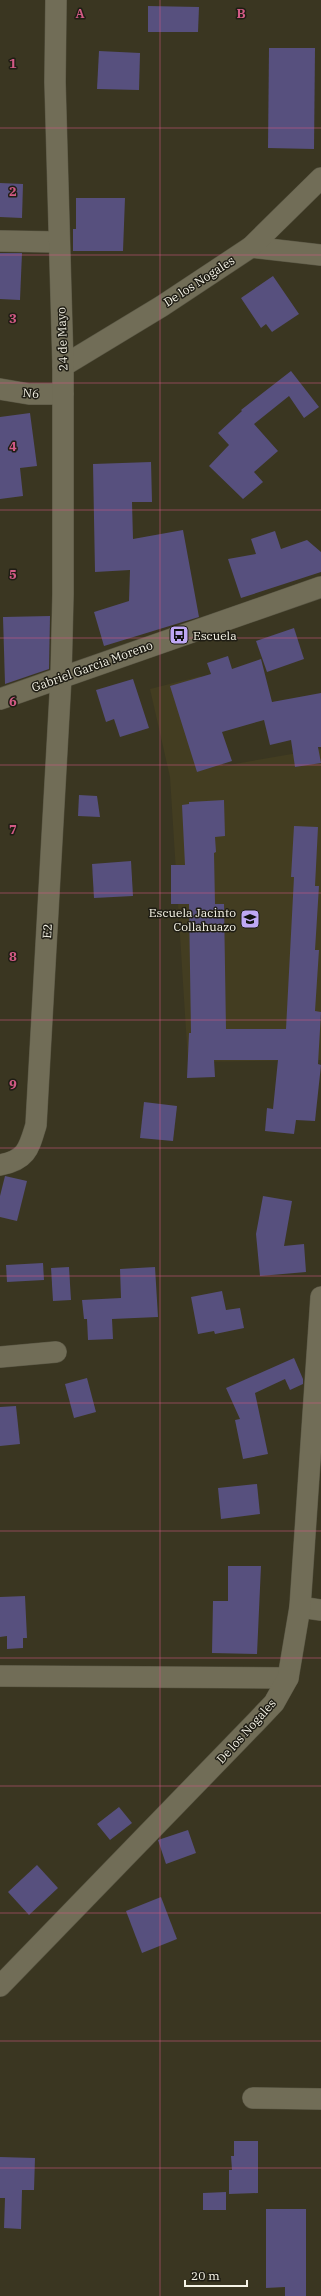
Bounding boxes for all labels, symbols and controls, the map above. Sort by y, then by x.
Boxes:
text: A [75,5,85,22]
text: B [236,5,246,22]
text: 1 [9,55,17,72]
text: 2 [9,183,17,200]
street label: De los Nogales [161,252,237,310]
street label: 24 de Mayo [53,307,71,371]
text: 3 [9,310,17,327]
street label: N6 [22,385,40,401]
text: 4 [9,438,17,455]
text: 5 [9,566,17,583]
bus stop icon: Escuela [168,624,190,646]
place label: Escuela [193,628,237,643]
street label: Gabriel Garcia Moreno [29,637,155,695]
text: 6 [9,693,17,710]
text: 7 [9,821,17,838]
place label: Escuela Jacinto Collahuazo [149,905,236,934]
school or university icon: Escuela Jacinto Collahuazo [239,908,261,930]
street label: E2 [39,923,55,939]
text: 8 [9,948,17,965]
text: 9 [9,1076,17,1093]
street label: De los Nogales [213,1696,279,1766]
scale bar [185,2262,247,2288]
text: 20 m [191,2268,220,2283]

